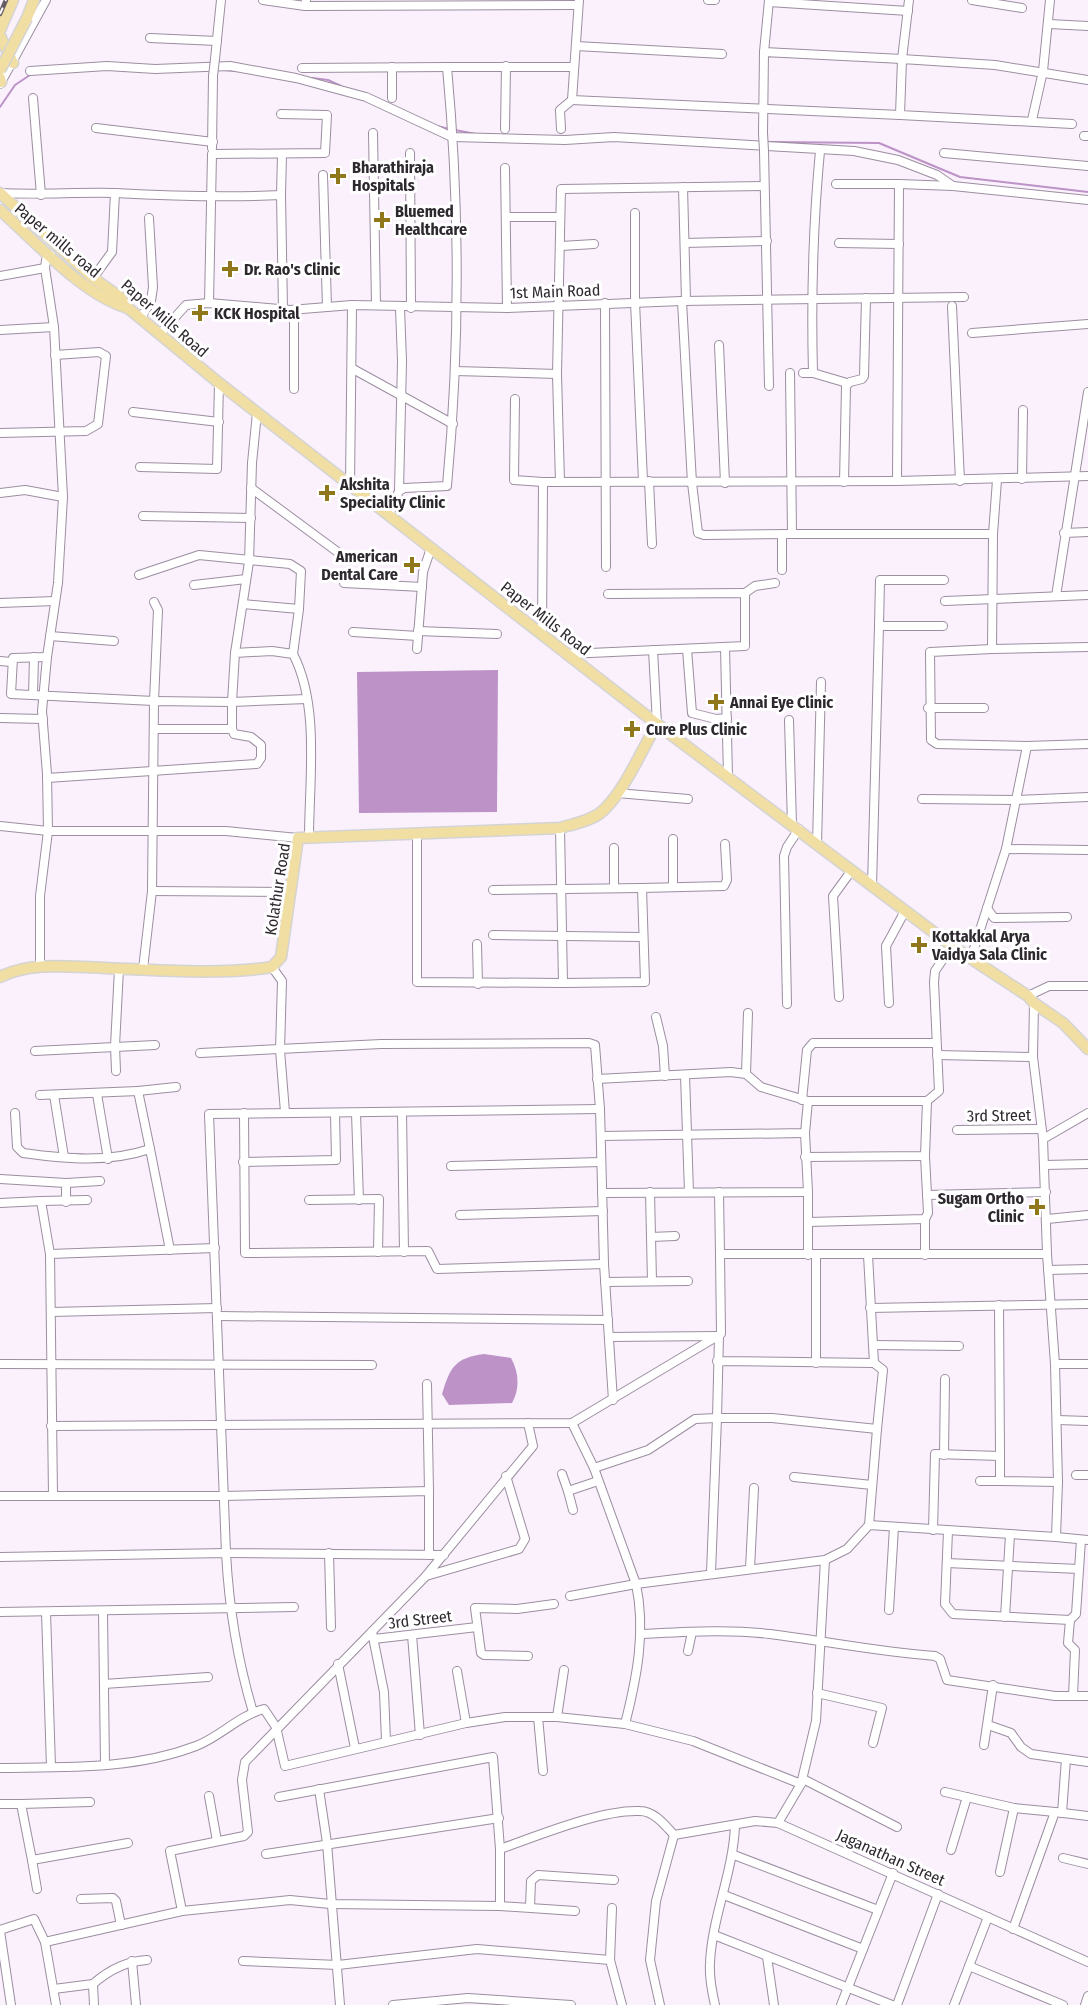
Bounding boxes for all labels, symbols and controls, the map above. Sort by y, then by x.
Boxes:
place label: Bharathiraja Hospitals [352,158,434,195]
marker: Bharathiraja Hospitals [329,167,347,185]
street label: Paper mills road [11,199,105,282]
place label: Bluemed Healthcare [395,202,467,239]
marker: Bluemed Healthcare [373,211,391,229]
marker: Dr. Rao's Clinic [221,260,239,278]
place label: Dr. Rao's Clinic [244,260,340,279]
street label: Paper Mills Road [117,276,212,361]
street label: 1st Main Road [509,280,601,303]
marker: KCK Hospital [191,304,209,322]
place label: KCK Hospital [214,304,300,323]
place label: Akshita Speciality Clinic [339,475,445,512]
marker: Akshita Speciality Clinic [318,484,336,502]
place label: American Dental Care [321,547,398,584]
marker: American Dental Care [403,556,421,574]
street label: Paper Mills Road [497,577,594,659]
marker: Annai Eye Clinic [707,693,725,711]
place label: Annai Eye Clinic [729,693,833,712]
marker: Cure Plus Clinic [623,720,641,738]
place label: Cure Plus Clinic [646,720,747,739]
street label: Kolathur Road [261,842,294,937]
place label: Kottakkal Arya Vaidya Sala Clinic [931,927,1047,964]
marker: Kottakkal Arya Vaidya Sala Clinic [910,936,928,954]
street label: 3rd Street [967,1105,1032,1126]
place label: Sugam Ortho Clinic [938,1189,1024,1226]
marker: Sugam Ortho Clinic [1028,1198,1046,1216]
street label: 3rd Street [387,1606,454,1633]
street label: Jaganathan Street [834,1825,949,1890]

